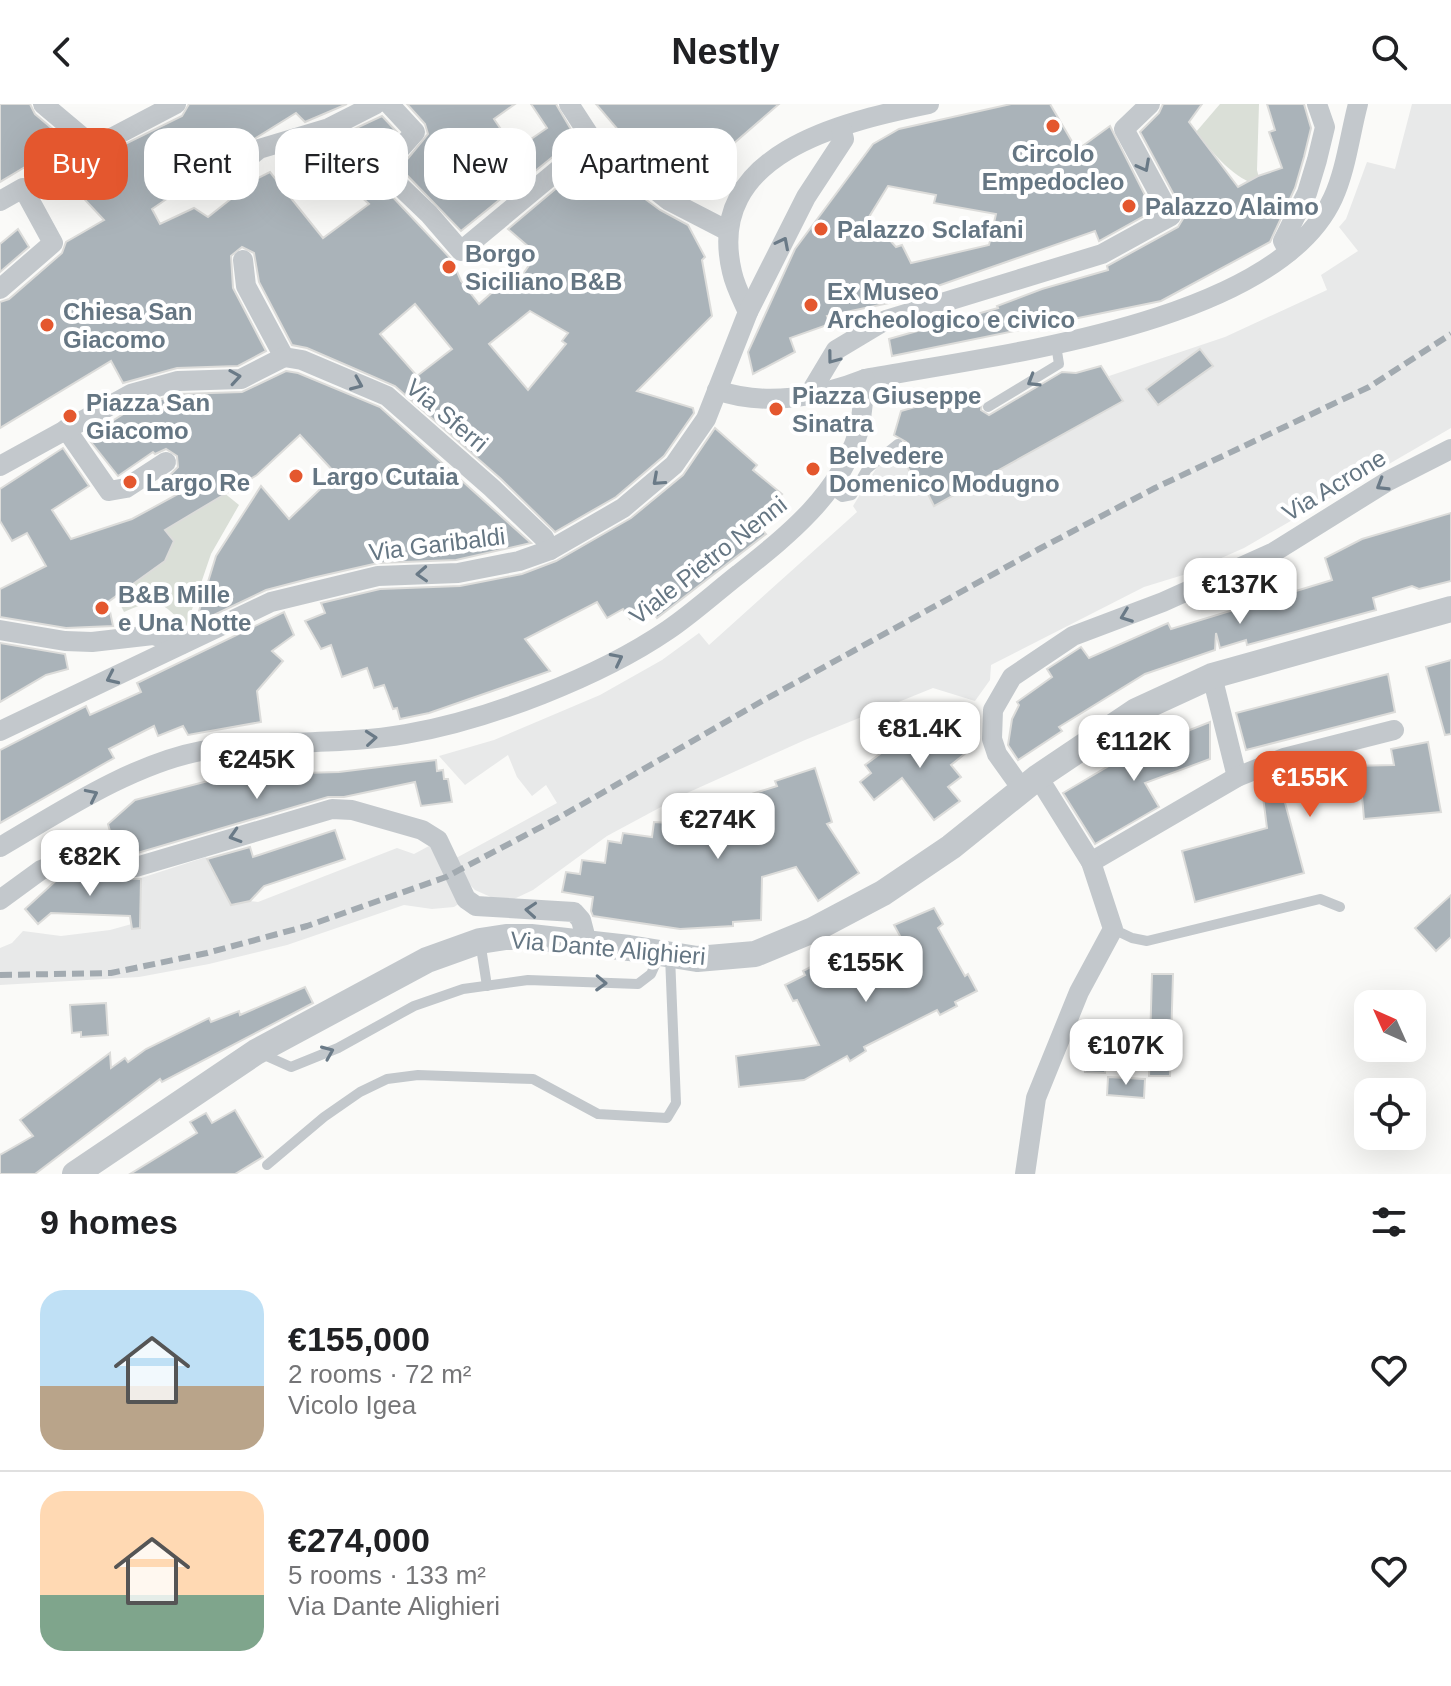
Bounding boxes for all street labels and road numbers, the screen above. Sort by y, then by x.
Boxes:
street label: Via Sferri [401,373,493,457]
street label: Via Acrone [1277,444,1391,526]
street label: Viale Pietro Nenni [624,490,792,630]
street label: Via Garibaldi [367,522,507,566]
street label: Via Dante Alighieri [509,926,707,970]

